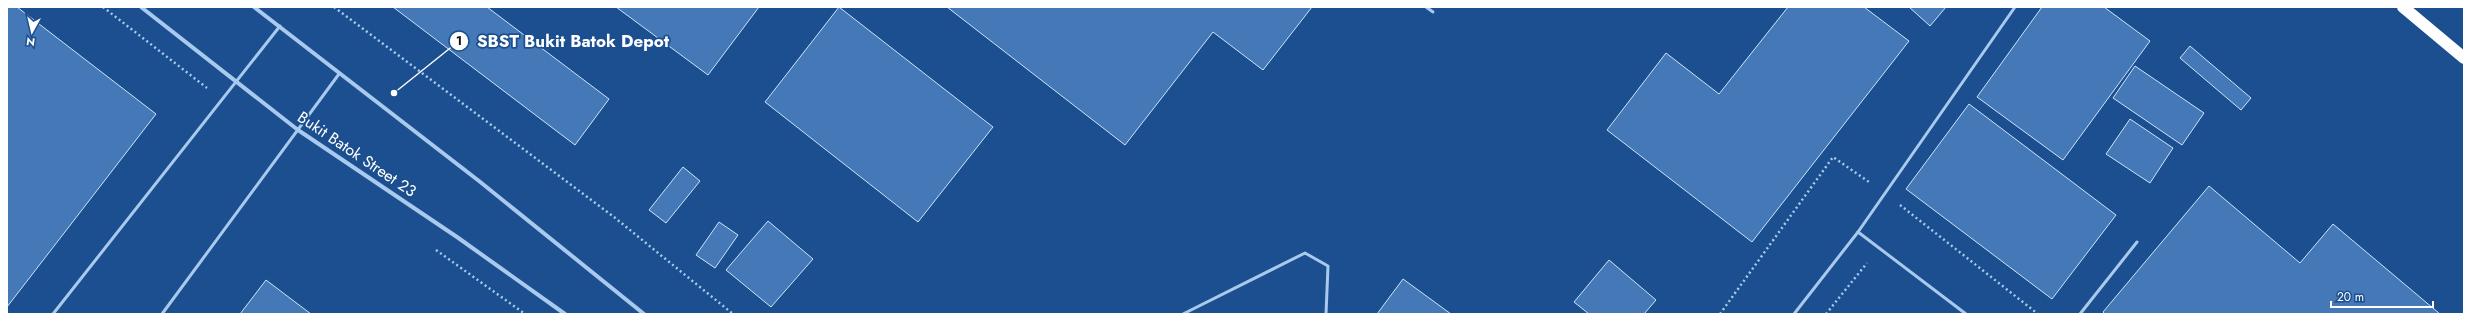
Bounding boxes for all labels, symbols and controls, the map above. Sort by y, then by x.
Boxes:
north arrow [12,12,52,52]
callout: SBST Bukit Batok Depot [449,26,677,55]
text: SBST Bukit Batok Depot [477,29,670,53]
text: 1 [456,32,462,50]
text: N [25,33,36,50]
street label: Bukit Batok Street 23 [293,106,421,203]
scale bar [2331,283,2433,309]
text: 20 m [2337,288,2364,306]

